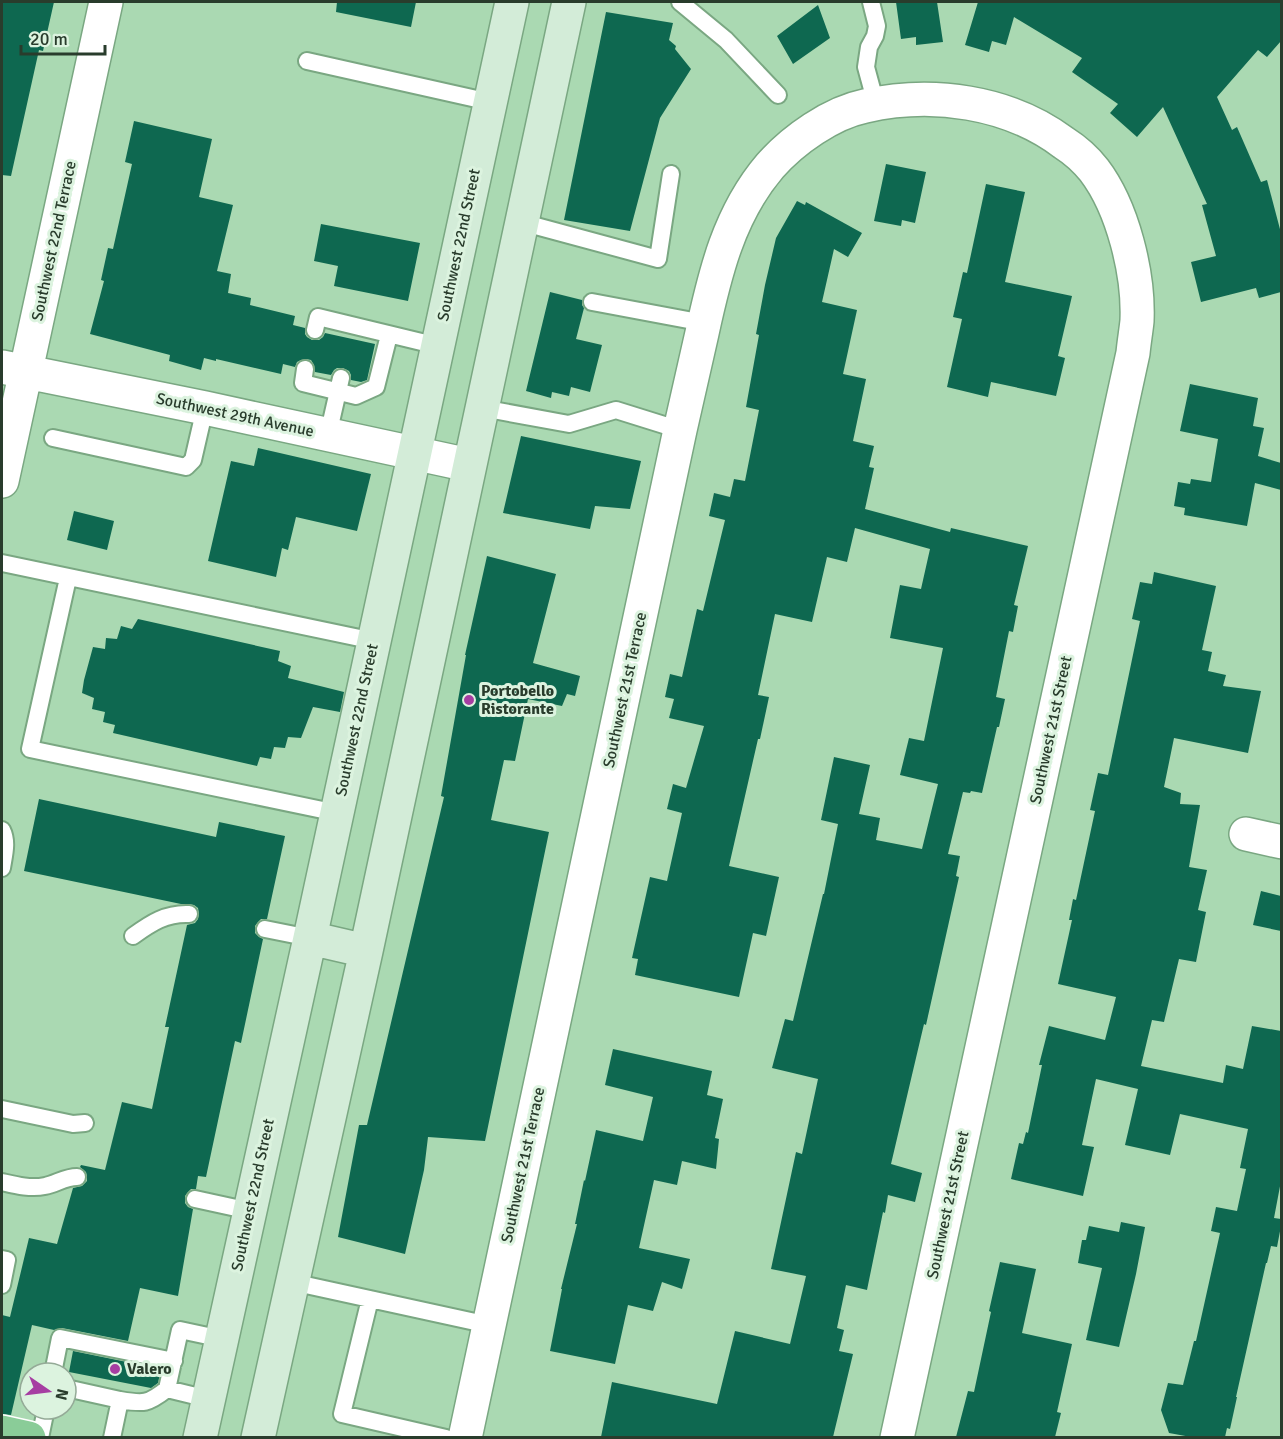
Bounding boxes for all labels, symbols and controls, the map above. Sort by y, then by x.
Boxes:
scale bar [21,18,105,56]
text: 20 m [30,28,68,50]
street label: Southwest 22nd Terrace [27,159,81,323]
street label: Southwest 22nd Street [433,167,485,323]
street label: Southwest 29th Avenue [154,389,316,441]
street label: Southwest 21st Terrace [599,610,651,770]
street label: Southwest 22nd Street [331,642,383,798]
street label: Southwest 21st Street [1026,654,1077,806]
place label: Portobello Ristorante [481,681,554,719]
marker: Portobello Ristorante [462,693,476,707]
street label: Southwest 21st Terrace [497,1085,549,1245]
street label: Southwest 22nd Street [227,1117,279,1273]
street label: Southwest 21st Street [923,1129,974,1281]
place label: Valero [127,1359,172,1379]
north arrow [18,1361,78,1421]
marker: Valero [108,1362,122,1376]
text: N [51,1387,73,1402]

